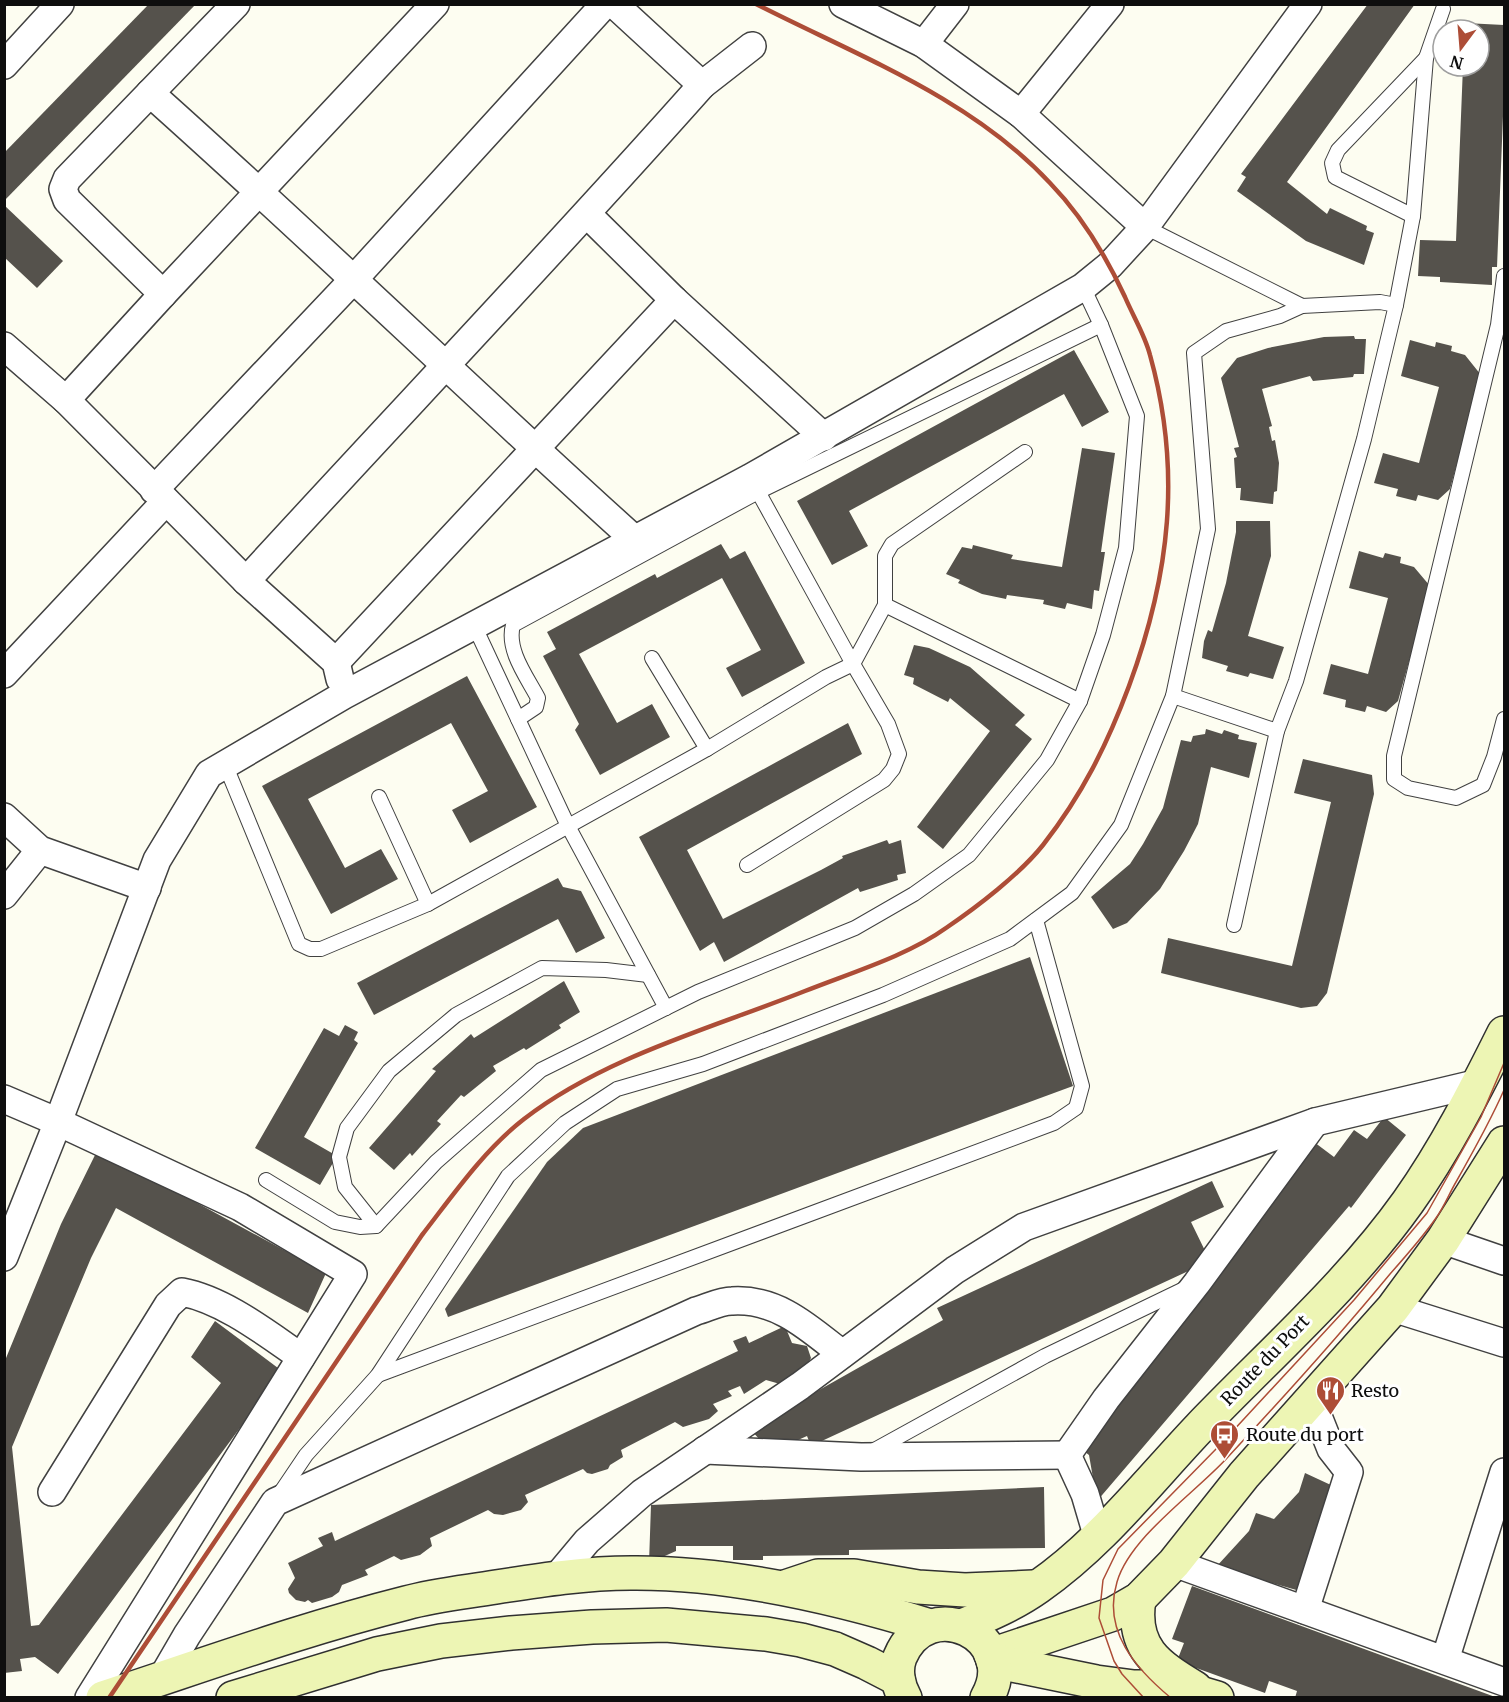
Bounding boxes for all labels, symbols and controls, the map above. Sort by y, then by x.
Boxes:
north arrow [1431,18,1491,78]
text: N [1448,51,1466,74]
street label: Route du Port [1216,1310,1314,1410]
restaurant icon: Resto [1314,1374,1346,1416]
place label: Resto [1351,1379,1399,1402]
bus stop icon: Route du port [1209,1418,1241,1460]
place label: Route du port [1246,1423,1364,1446]

